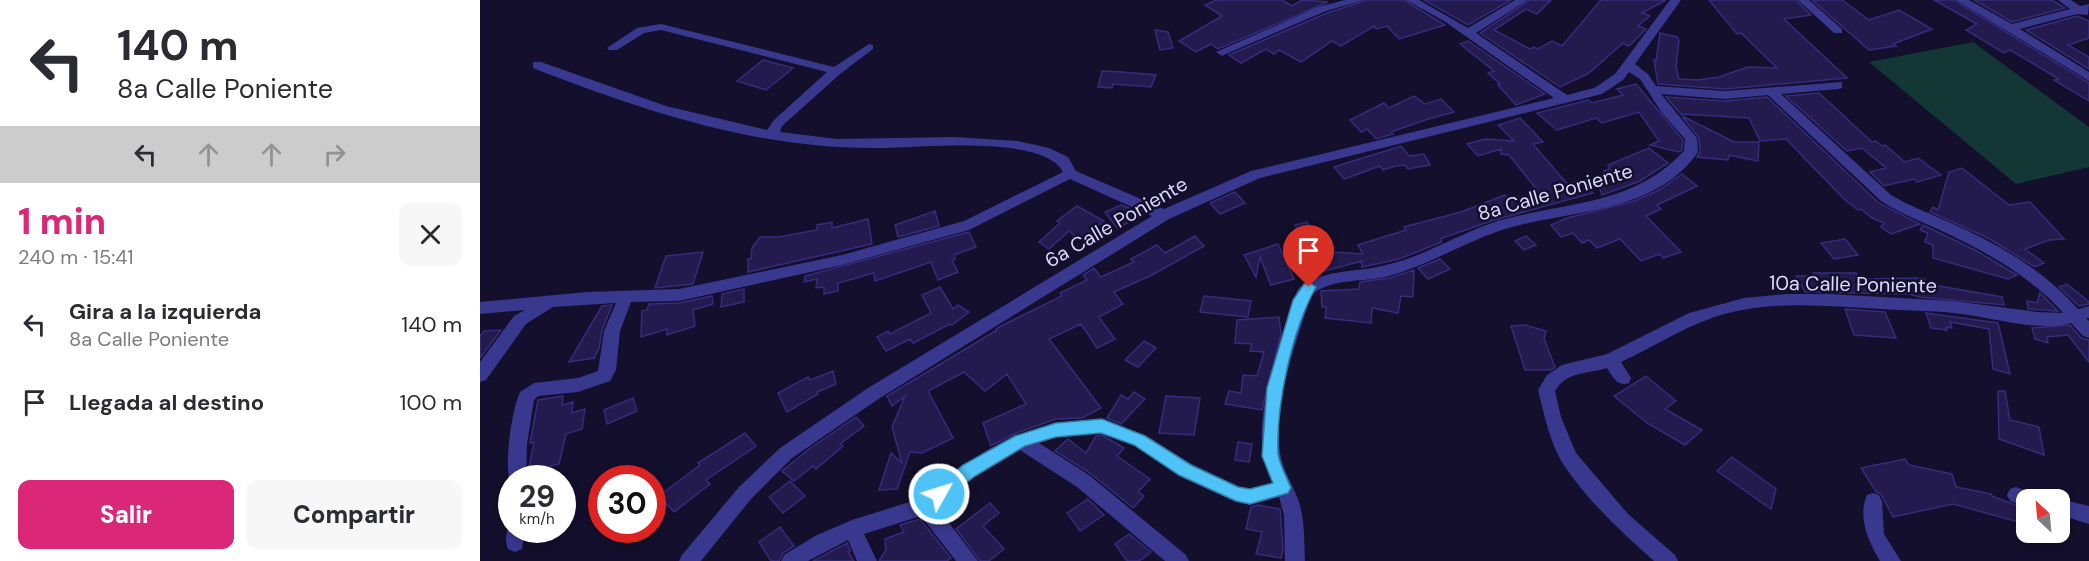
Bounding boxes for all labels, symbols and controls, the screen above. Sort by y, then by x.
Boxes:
text: 140 m [117,18,239,73]
icon: left [18,24,96,102]
text: 8a Calle Poniente [117,71,333,106]
icon: left [129,138,162,171]
icon: ahead [192,138,225,171]
icon: ahead [255,138,288,171]
icon: right [318,138,351,171]
street label: 8a Calle Poniente [1474,157,1636,227]
street label: 6a Calle Poniente [1040,171,1192,273]
text: 1 min [18,198,106,245]
button: close [399,203,462,266]
pin [1283,225,1334,287]
icon: arrive [1292,234,1325,267]
text: 240 m · 15:41 [18,244,134,270]
street label: 10a Calle Poniente [1769,270,1937,298]
text: Gira a la izquierda [69,297,261,326]
icon: left [18,308,51,341]
text: 140 m [401,310,462,339]
text: 8a Calle Poniente [69,326,229,352]
icon: arrive [18,386,51,419]
text: Llegada al destino [69,388,264,417]
text: 100 m [400,388,462,417]
position arrow [907,462,971,526]
speed limit sign: 30 [588,465,666,543]
text: 29 [519,477,555,516]
button: Salir [18,480,234,549]
button: Compartir [246,480,462,549]
north arrow [2016,489,2070,543]
map controls [2016,489,2070,543]
text: km/h [519,509,555,529]

